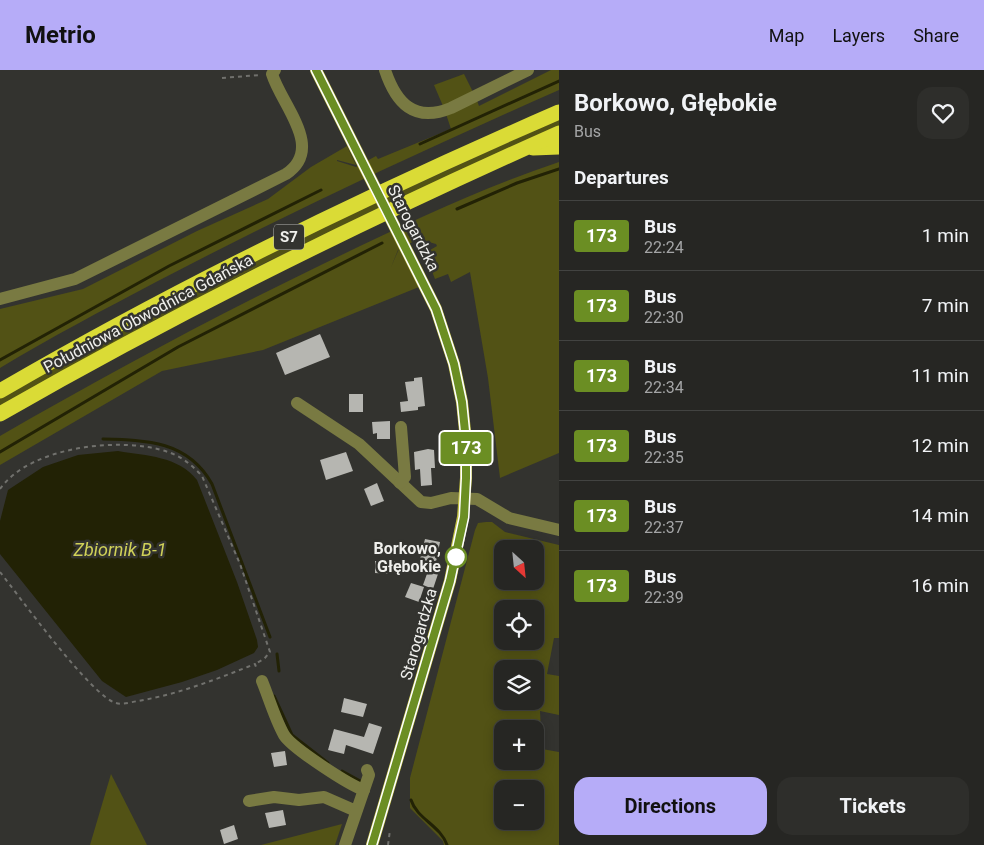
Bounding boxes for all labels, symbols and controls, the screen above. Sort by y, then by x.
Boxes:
text: Metrio [25,21,96,49]
text: Map [769,25,804,46]
text: Layers [832,25,885,46]
text: Share [913,25,959,46]
button: heart [917,87,969,139]
text: Borkowo, Głębokie [574,89,777,117]
text: Bus [574,122,601,141]
text: Departures [574,166,669,189]
street label: Starogardzka [384,182,443,275]
text: Bus [644,215,677,238]
road number: S7 [274,224,304,250]
text: 1 min [922,224,969,247]
text: 173 [586,225,617,246]
text: 22:24 [644,238,684,257]
street label: Południowa Obwodnica Gdańska [40,250,256,377]
text: Bus [644,285,677,308]
text: 7 min [922,294,969,317]
text: 173 [586,295,617,316]
text: 22:30 [644,308,684,327]
text: Bus [644,355,677,378]
text: 11 min [911,364,969,387]
text: 173 [586,365,617,386]
text: 22:34 [644,378,684,397]
text: Bus [644,425,677,448]
line badge: 173 [437,432,495,464]
text: 12 min [911,434,969,457]
text: 173 [586,435,617,456]
text: 173 [451,437,481,458]
text: 22:35 [644,448,684,467]
text: Bus [644,495,677,518]
text: 14 min [911,504,969,527]
text: 173 [586,505,617,526]
text: 22:37 [644,518,684,537]
water label: Zbiornik B-1 [72,539,167,560]
place label: Borkowo, Głębokie [374,539,441,576]
north arrow [494,540,544,590]
map controls [494,540,544,830]
marker: Borkowo, Głębokie [445,546,467,568]
text: Bus [644,565,677,588]
text: 16 min [911,574,969,597]
text: 173 [586,575,617,596]
street label: Starogardzka [396,586,441,682]
text: 22:39 [644,588,684,607]
button: locate [494,600,544,650]
button: layers [494,660,544,710]
button: + [494,720,544,770]
button: Directions [574,777,767,835]
button: Tickets [777,777,969,835]
button: − [494,780,544,830]

